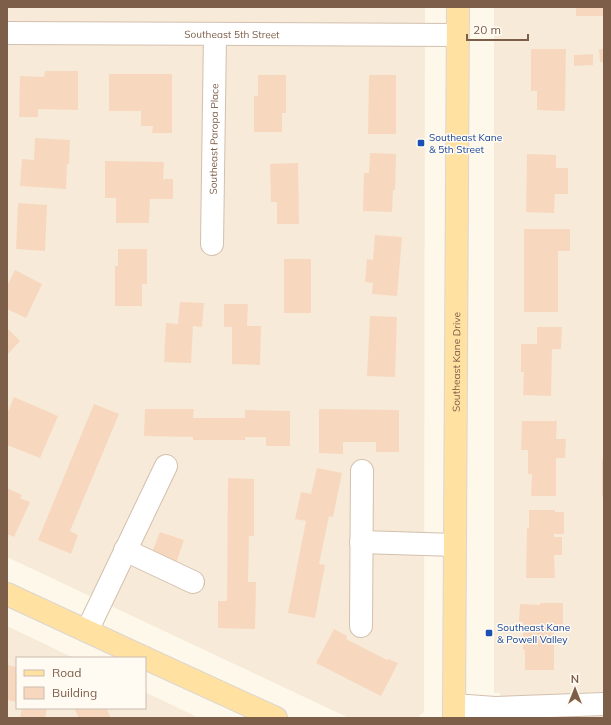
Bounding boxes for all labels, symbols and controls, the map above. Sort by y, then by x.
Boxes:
scale bar [467,16,528,42]
text: 20 m [473,22,501,37]
street label: Southeast 5th Street [184,27,280,41]
street label: Southeast Paropa Place [206,83,221,195]
place label: Southeast Kane & 5th Street [429,131,502,156]
marker: Southeast Kane & 5th Street [416,138,426,148]
street label: Southeast Kane Drive [449,312,463,412]
place label: Southeast Kane & Powell Valley [497,621,570,646]
marker: Southeast Kane & Powell Valley [484,628,494,638]
legend [16,657,146,709]
text: Road [52,665,81,680]
north arrow [555,669,595,709]
text: N [571,672,579,686]
text: Building [52,685,97,700]

